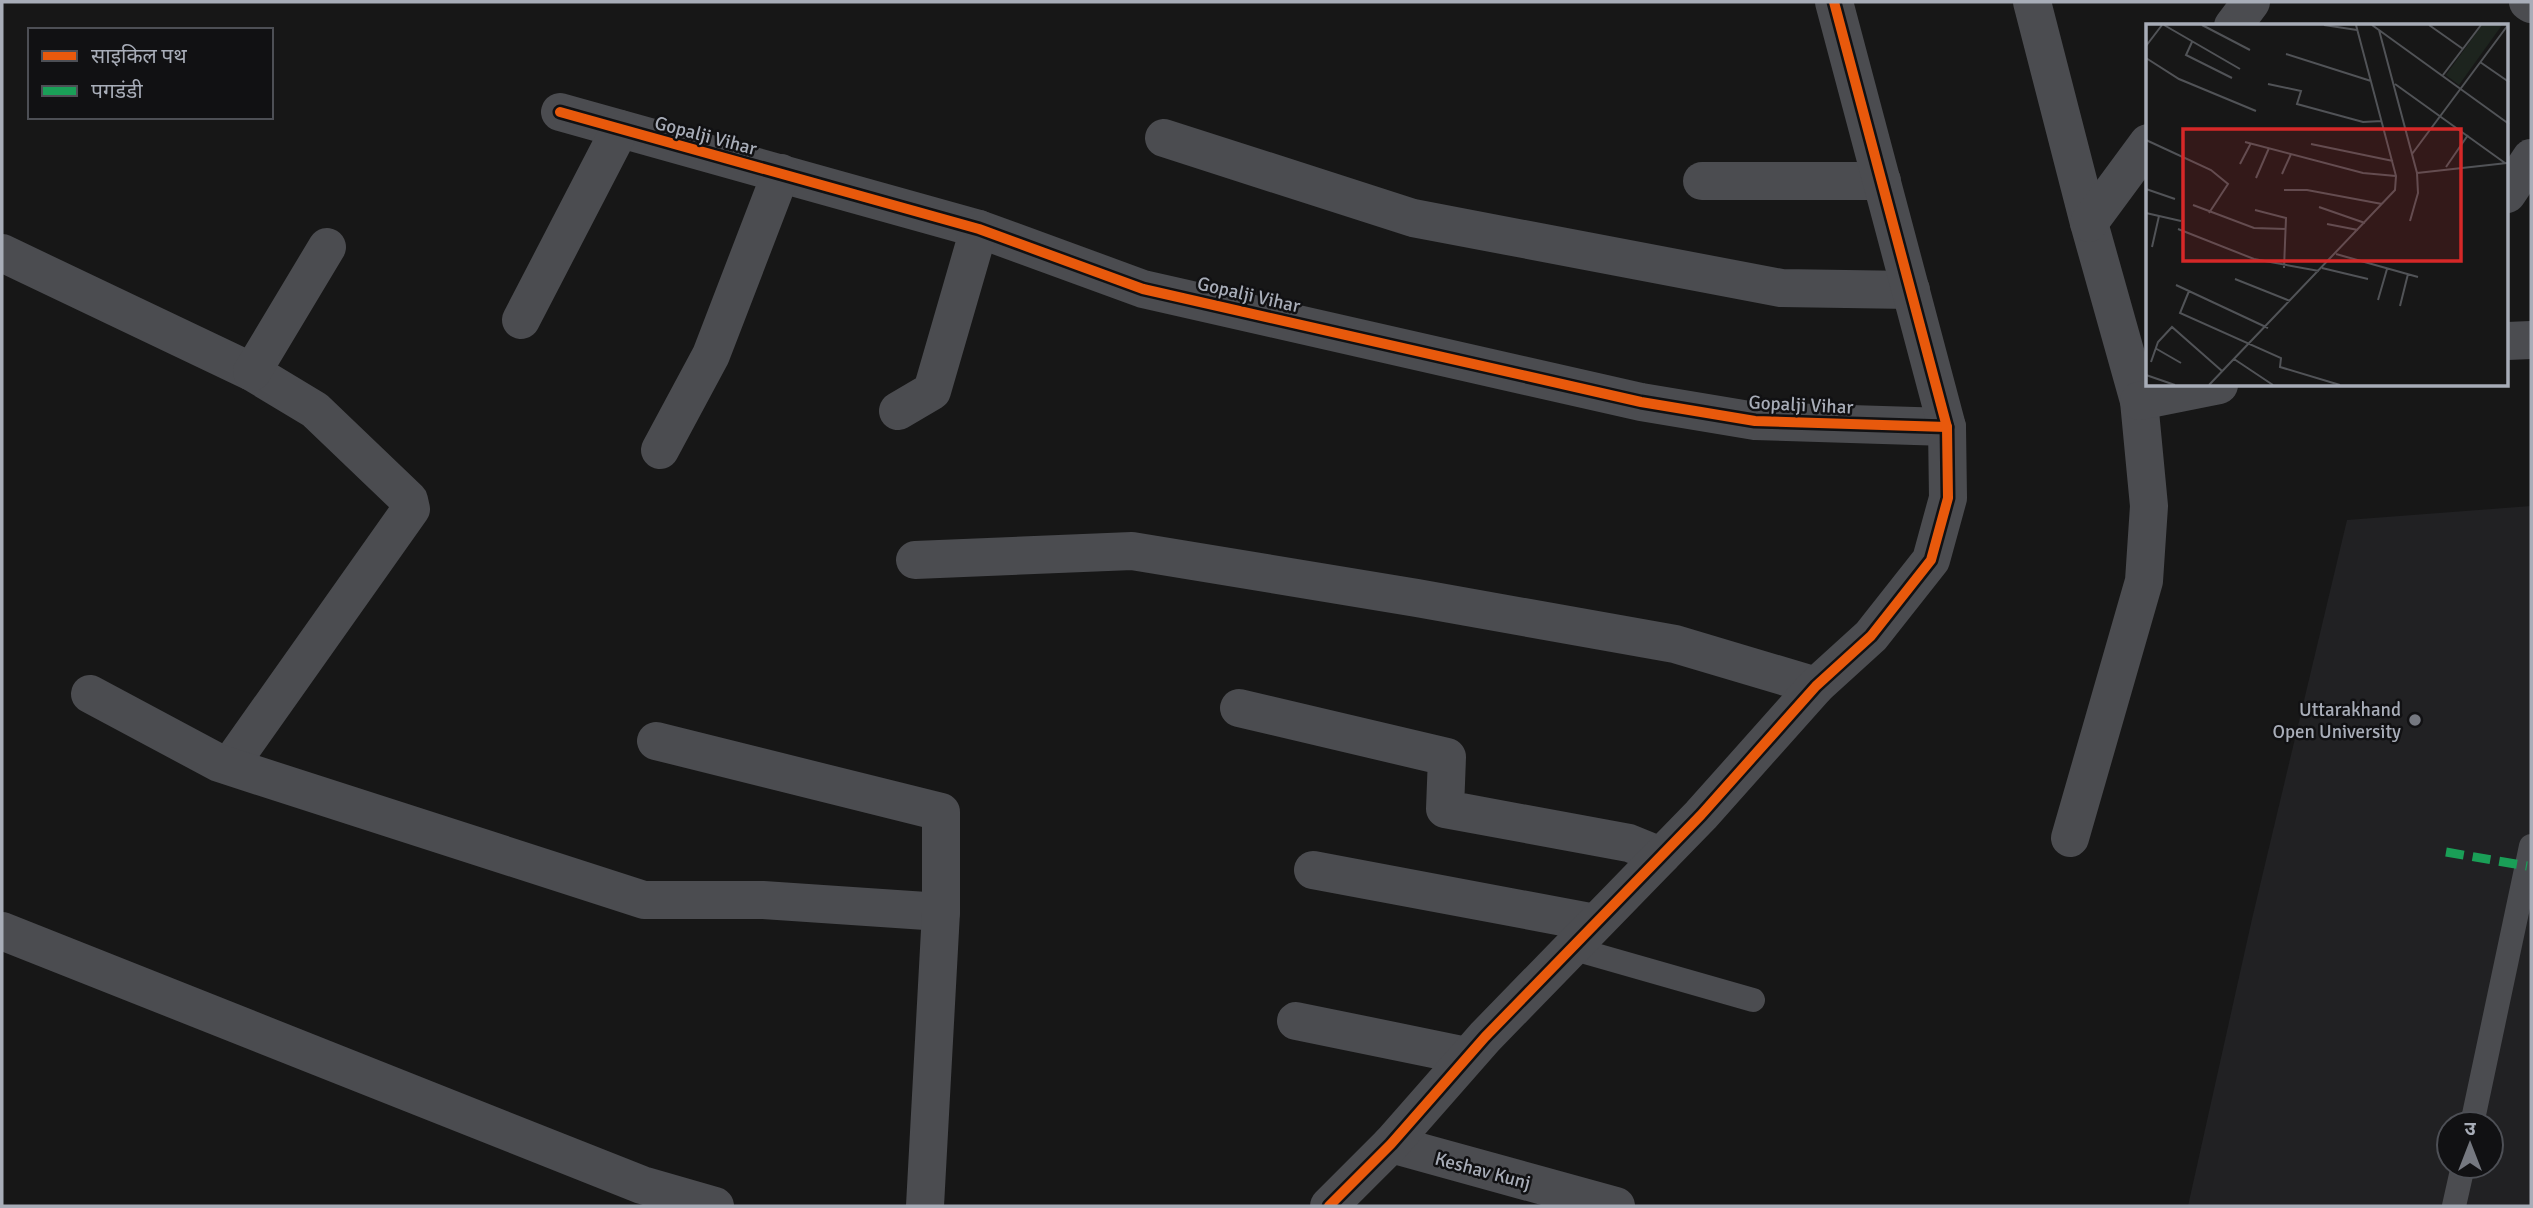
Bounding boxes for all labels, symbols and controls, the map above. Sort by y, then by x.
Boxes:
inset map [2146,24,2508,387]
legend [28,28,273,119]
text: साइकिल पथ [91,43,187,69]
text: पगडंडी [91,78,143,104]
street label: Gopalji Vihar [652,111,760,161]
street label: Gopalji Vihar [1195,271,1303,318]
street label: Gopalji Vihar [1748,390,1854,420]
place label: Uttarakhand Open University [2272,698,2401,744]
marker: Uttarakhand Open University [2407,712,2423,728]
north arrow [2435,1110,2505,1180]
text: उ [2464,1117,2476,1141]
street label: Keshav Kunj [1432,1147,1533,1195]

